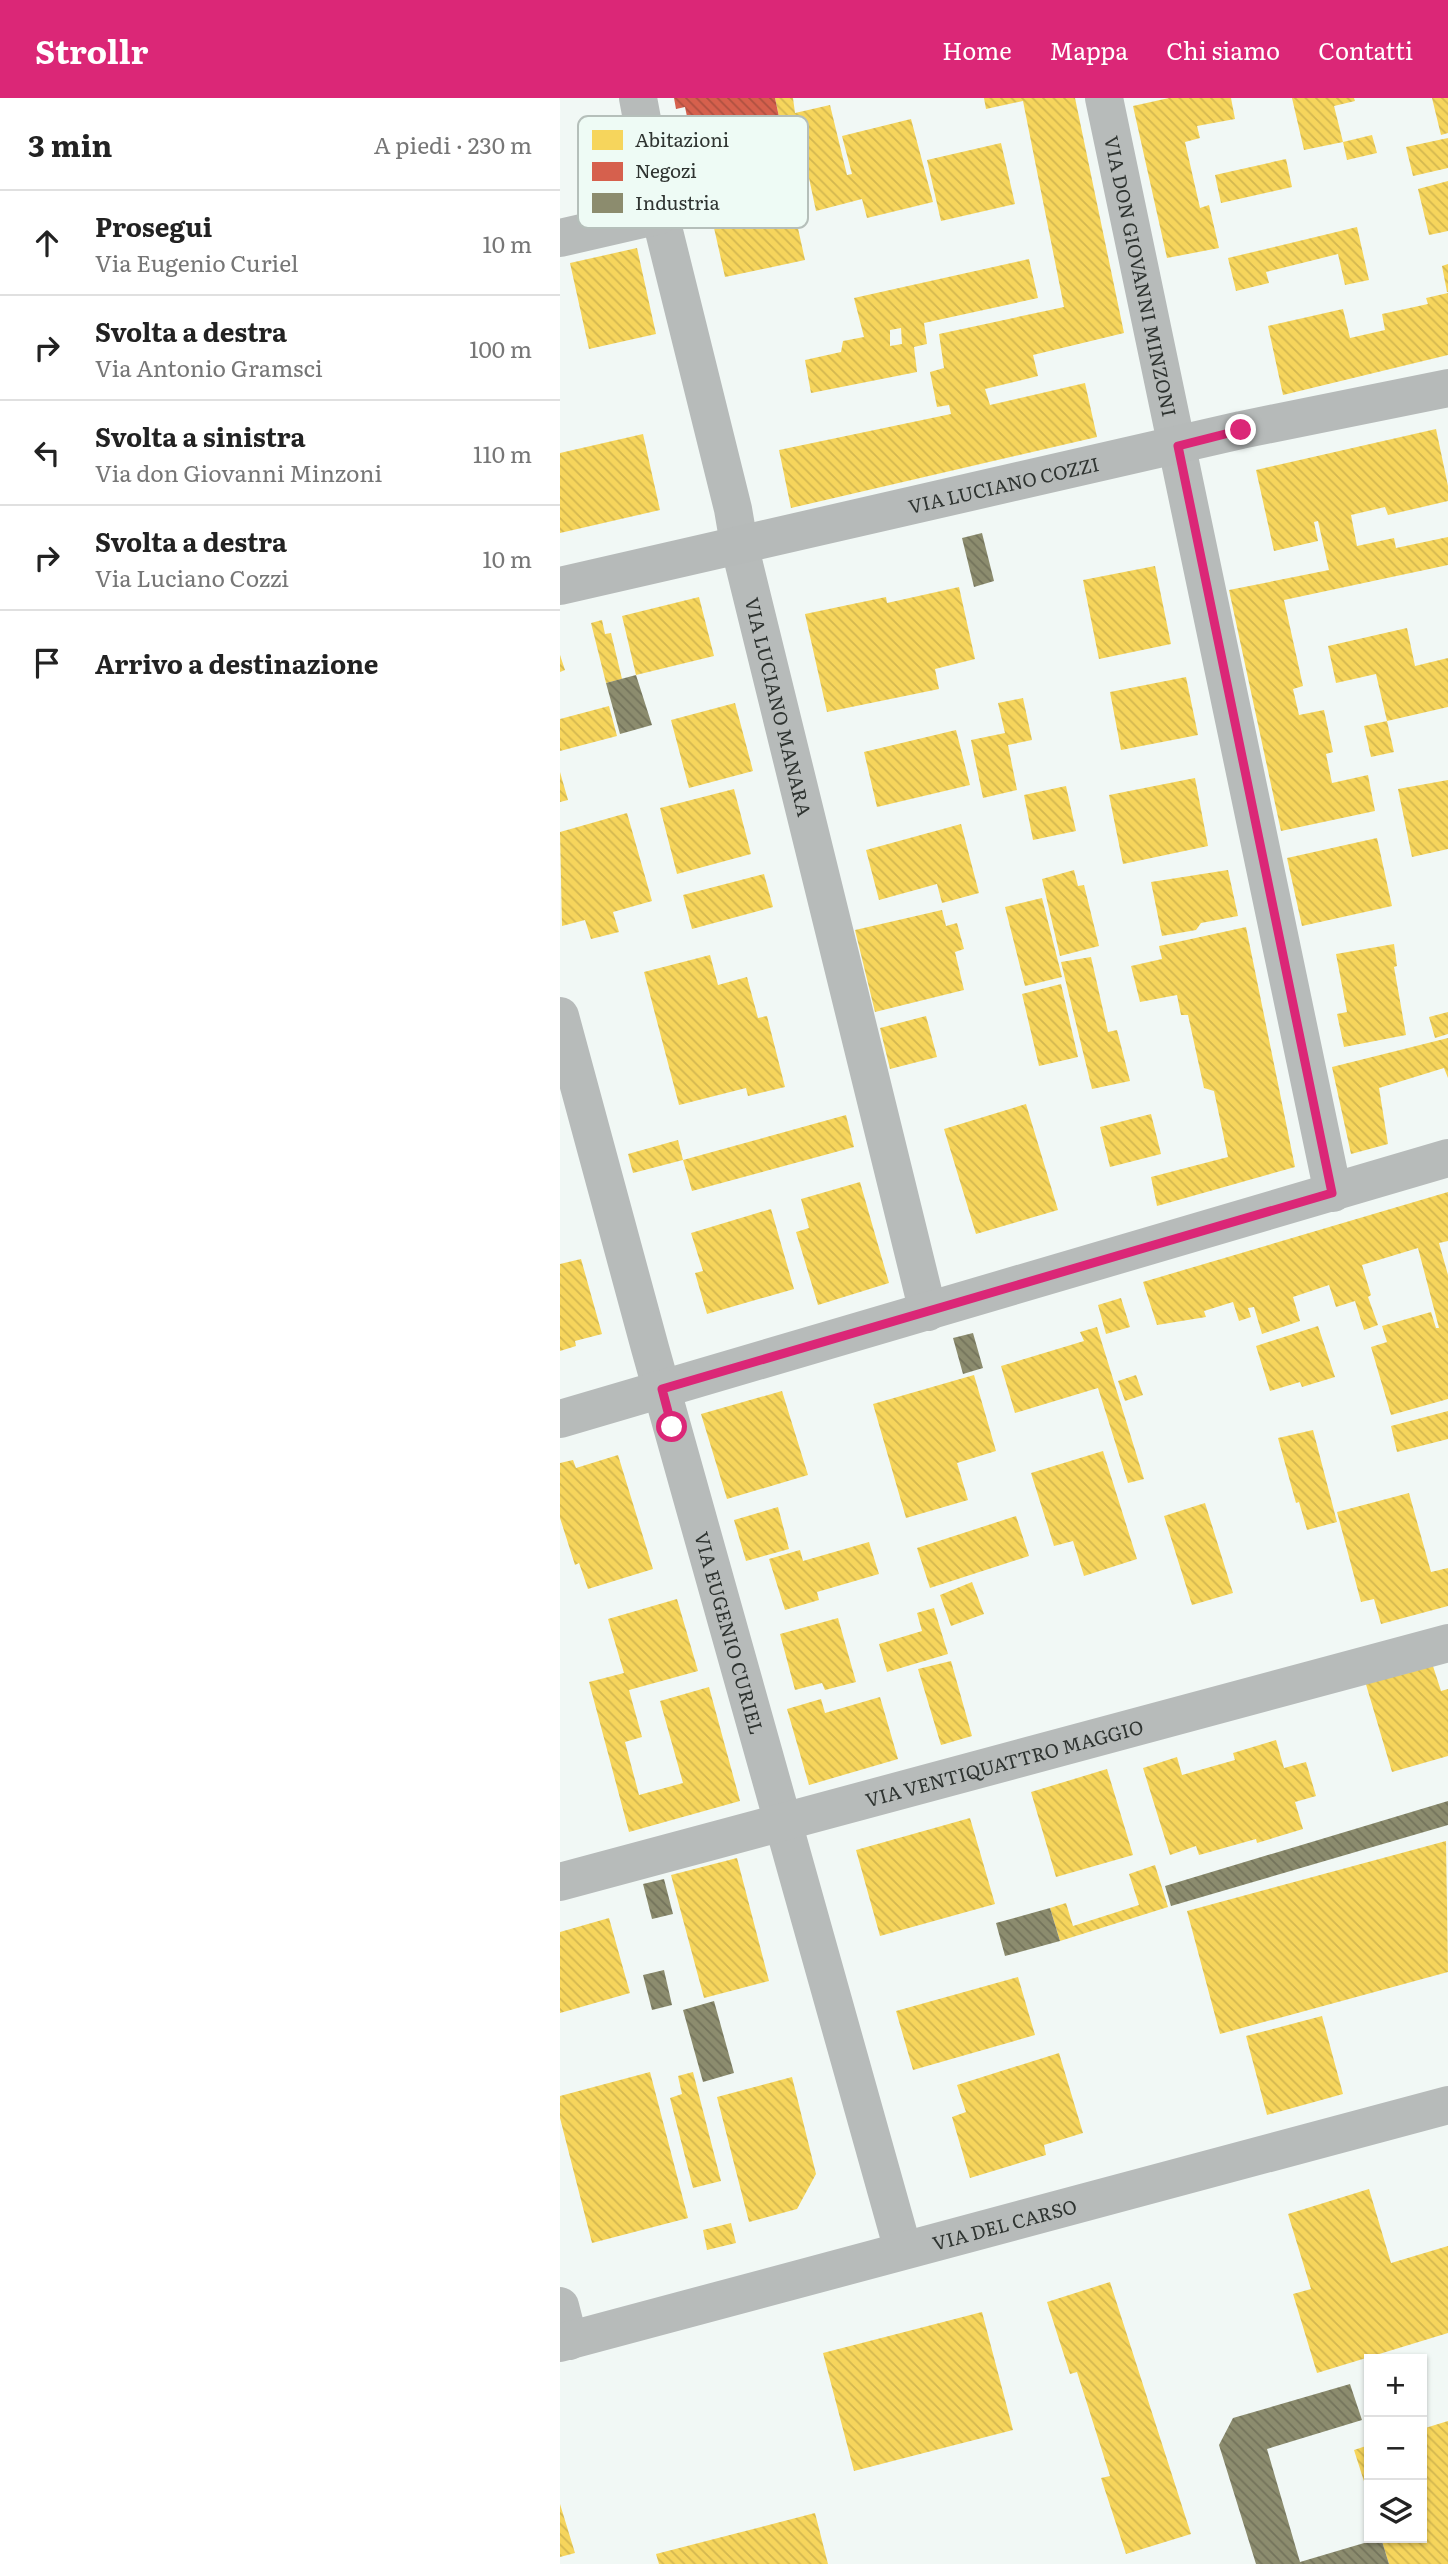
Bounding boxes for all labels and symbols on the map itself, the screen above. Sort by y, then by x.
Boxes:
legend [578,116,808,228]
text: Abitazioni [635,125,729,153]
street label: VIA DON GIOVANNI MINZONI [1098,133,1184,419]
text: Negozi [635,156,697,184]
text: Industria [635,188,721,216]
route end [1225,414,1256,445]
street label: VIA LUCIANO COZZI [905,449,1102,520]
street label: VIA LUCIANO MANARA [739,594,819,819]
route start [656,1411,687,1442]
street label: VIA EUGENIO CURIEL [688,1528,772,1738]
street label: VIA VENTIQUATTRO MAGGIO [862,1712,1146,1813]
street label: VIA DEL CARSO [929,2191,1080,2257]

